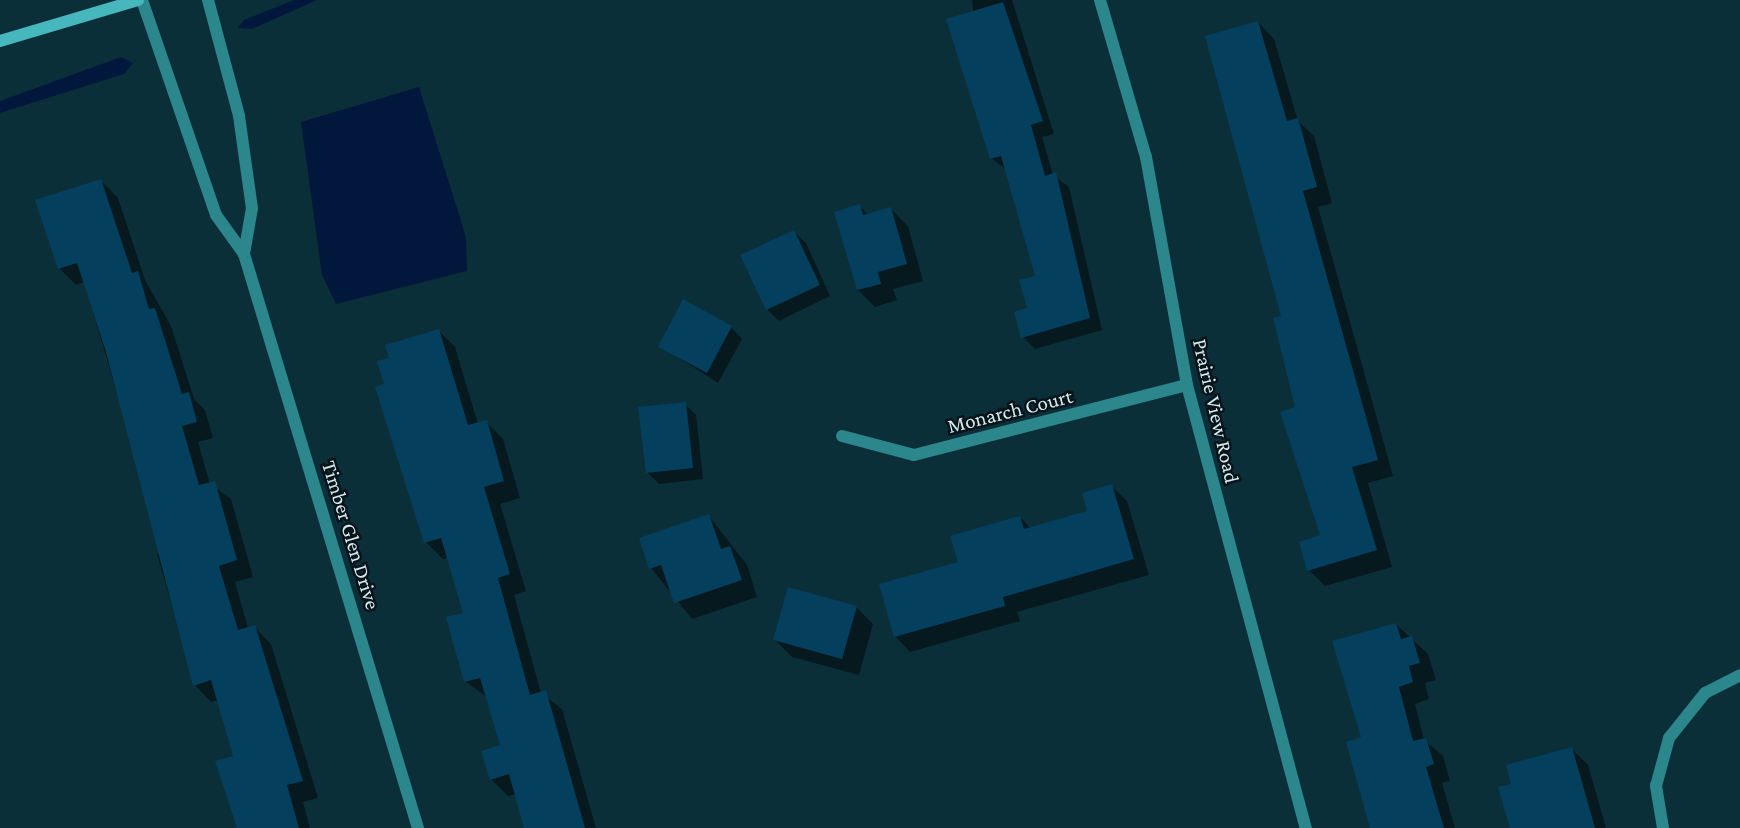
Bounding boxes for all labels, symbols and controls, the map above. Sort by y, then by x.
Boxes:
street label: Prairie View Road [1187,336,1245,486]
street label: Monarch Court [945,383,1075,439]
street label: Timber Glen Drive [316,458,386,612]

